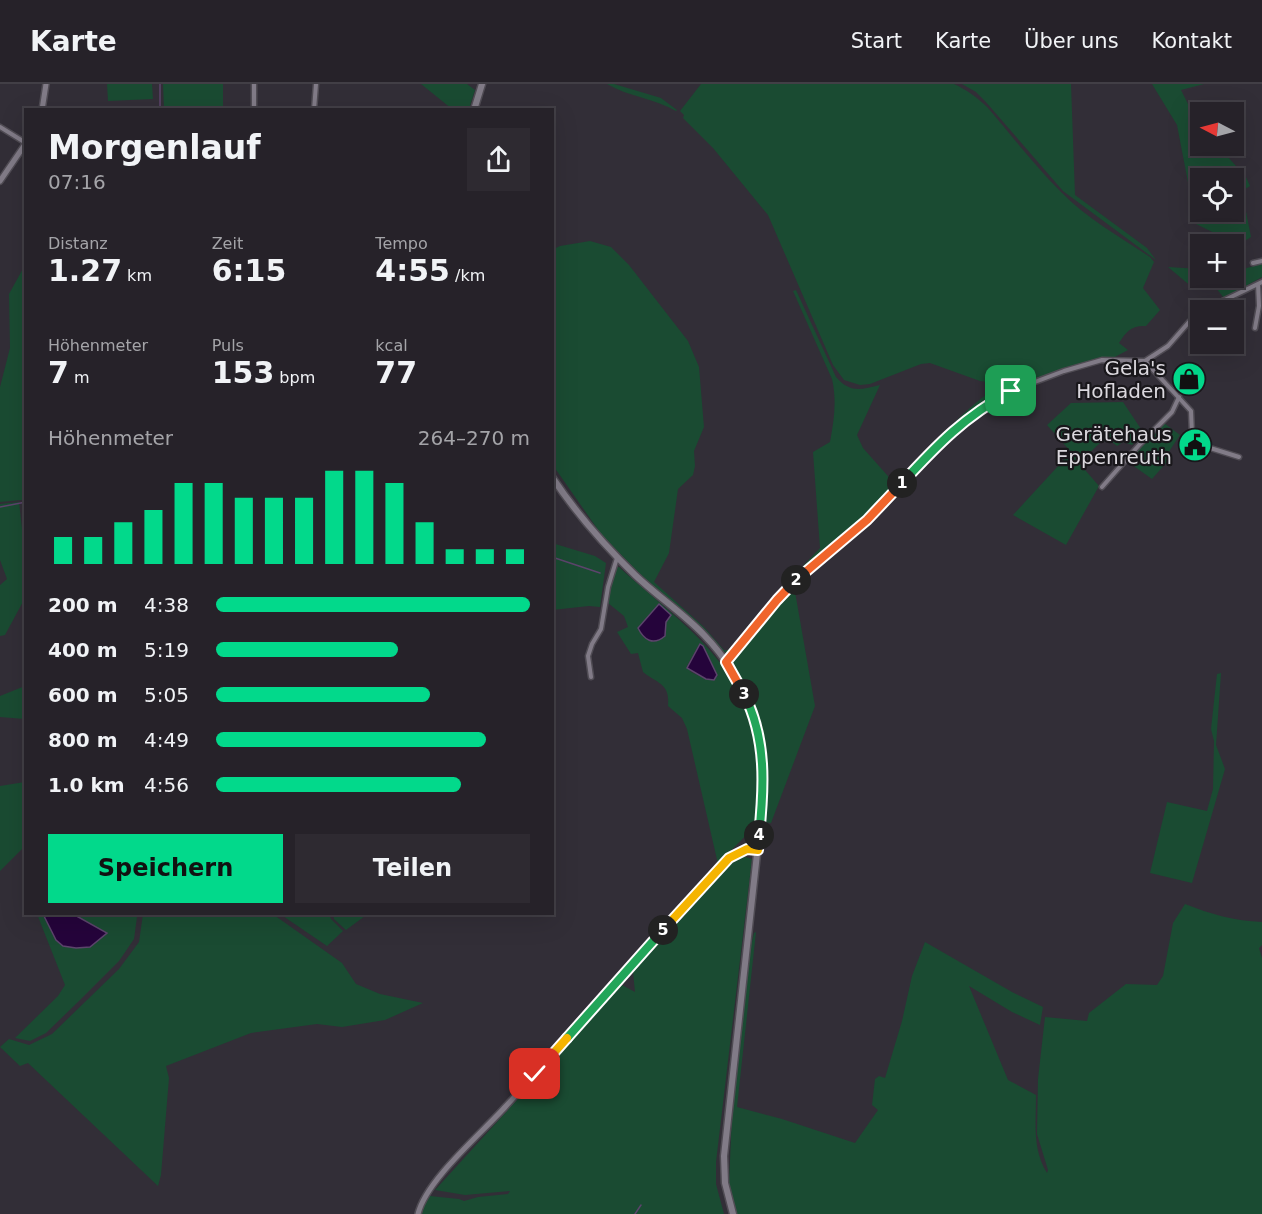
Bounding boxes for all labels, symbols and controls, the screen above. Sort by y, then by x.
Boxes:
text: Karte [30,25,117,58]
text: Start [851,29,902,53]
text: Karte [935,29,991,53]
text: Über uns [1024,29,1119,53]
text: Kontakt [1152,29,1232,53]
north arrow [1190,102,1244,156]
map controls [1190,102,1244,354]
text: Morgenlauf [48,128,261,167]
button: share [467,128,530,191]
button: locate [1190,168,1244,222]
text: 07:16 [48,170,106,194]
text: Distanz [48,234,108,253]
text: Zeit [212,234,243,253]
text: Tempo [375,234,428,253]
button: + [1190,234,1244,288]
text: 1.27 [48,253,122,288]
text: 6:15 [212,253,286,288]
text: 4:55 [375,253,450,288]
text: km [122,266,152,285]
text: /km [450,266,485,285]
button: − [1190,300,1244,354]
text: Höhenmeter [48,336,148,355]
text: Puls [212,336,244,355]
text: kcal [375,336,408,355]
text: 7 [48,355,69,390]
text: 153 [212,355,274,390]
text: 77 [375,355,417,390]
place label: Gela's Hofladen [1076,356,1166,403]
shop icon: Gela's Hofladen [1171,361,1207,397]
pin [985,365,1036,416]
text: m [69,368,90,387]
text: bpm [274,368,315,387]
icon: arrive [994,374,1027,407]
place label: Gerätehaus Eppenreuth [1056,422,1172,469]
text: Höhenmeter [48,426,173,450]
text: 264–270 m [418,426,530,450]
public building icon: Gerätehaus Eppenreuth [1177,427,1213,463]
pin: 1 [887,468,917,498]
text: 1 [896,473,908,492]
pin: 2 [781,565,811,595]
text: 2 [790,570,802,589]
text: 200 m [48,593,118,617]
text: 4:38 [144,593,189,617]
text: 400 m [48,638,118,662]
text: 5:19 [144,638,189,662]
pin: 3 [729,679,759,709]
text: 600 m [48,683,118,707]
text: 5:05 [144,683,189,707]
text: 3 [738,684,750,703]
text: 800 m [48,728,118,752]
text: 4:49 [144,728,189,752]
text: 1.0 km [48,773,125,797]
text: 4:56 [144,773,189,797]
pin: 4 [744,820,774,850]
text: 4 [753,825,765,844]
button: Speichern [48,834,283,903]
button: Teilen [295,834,530,903]
pin: 5 [648,915,678,945]
text: 5 [657,920,669,939]
pin [509,1048,560,1099]
icon: check [518,1057,551,1090]

